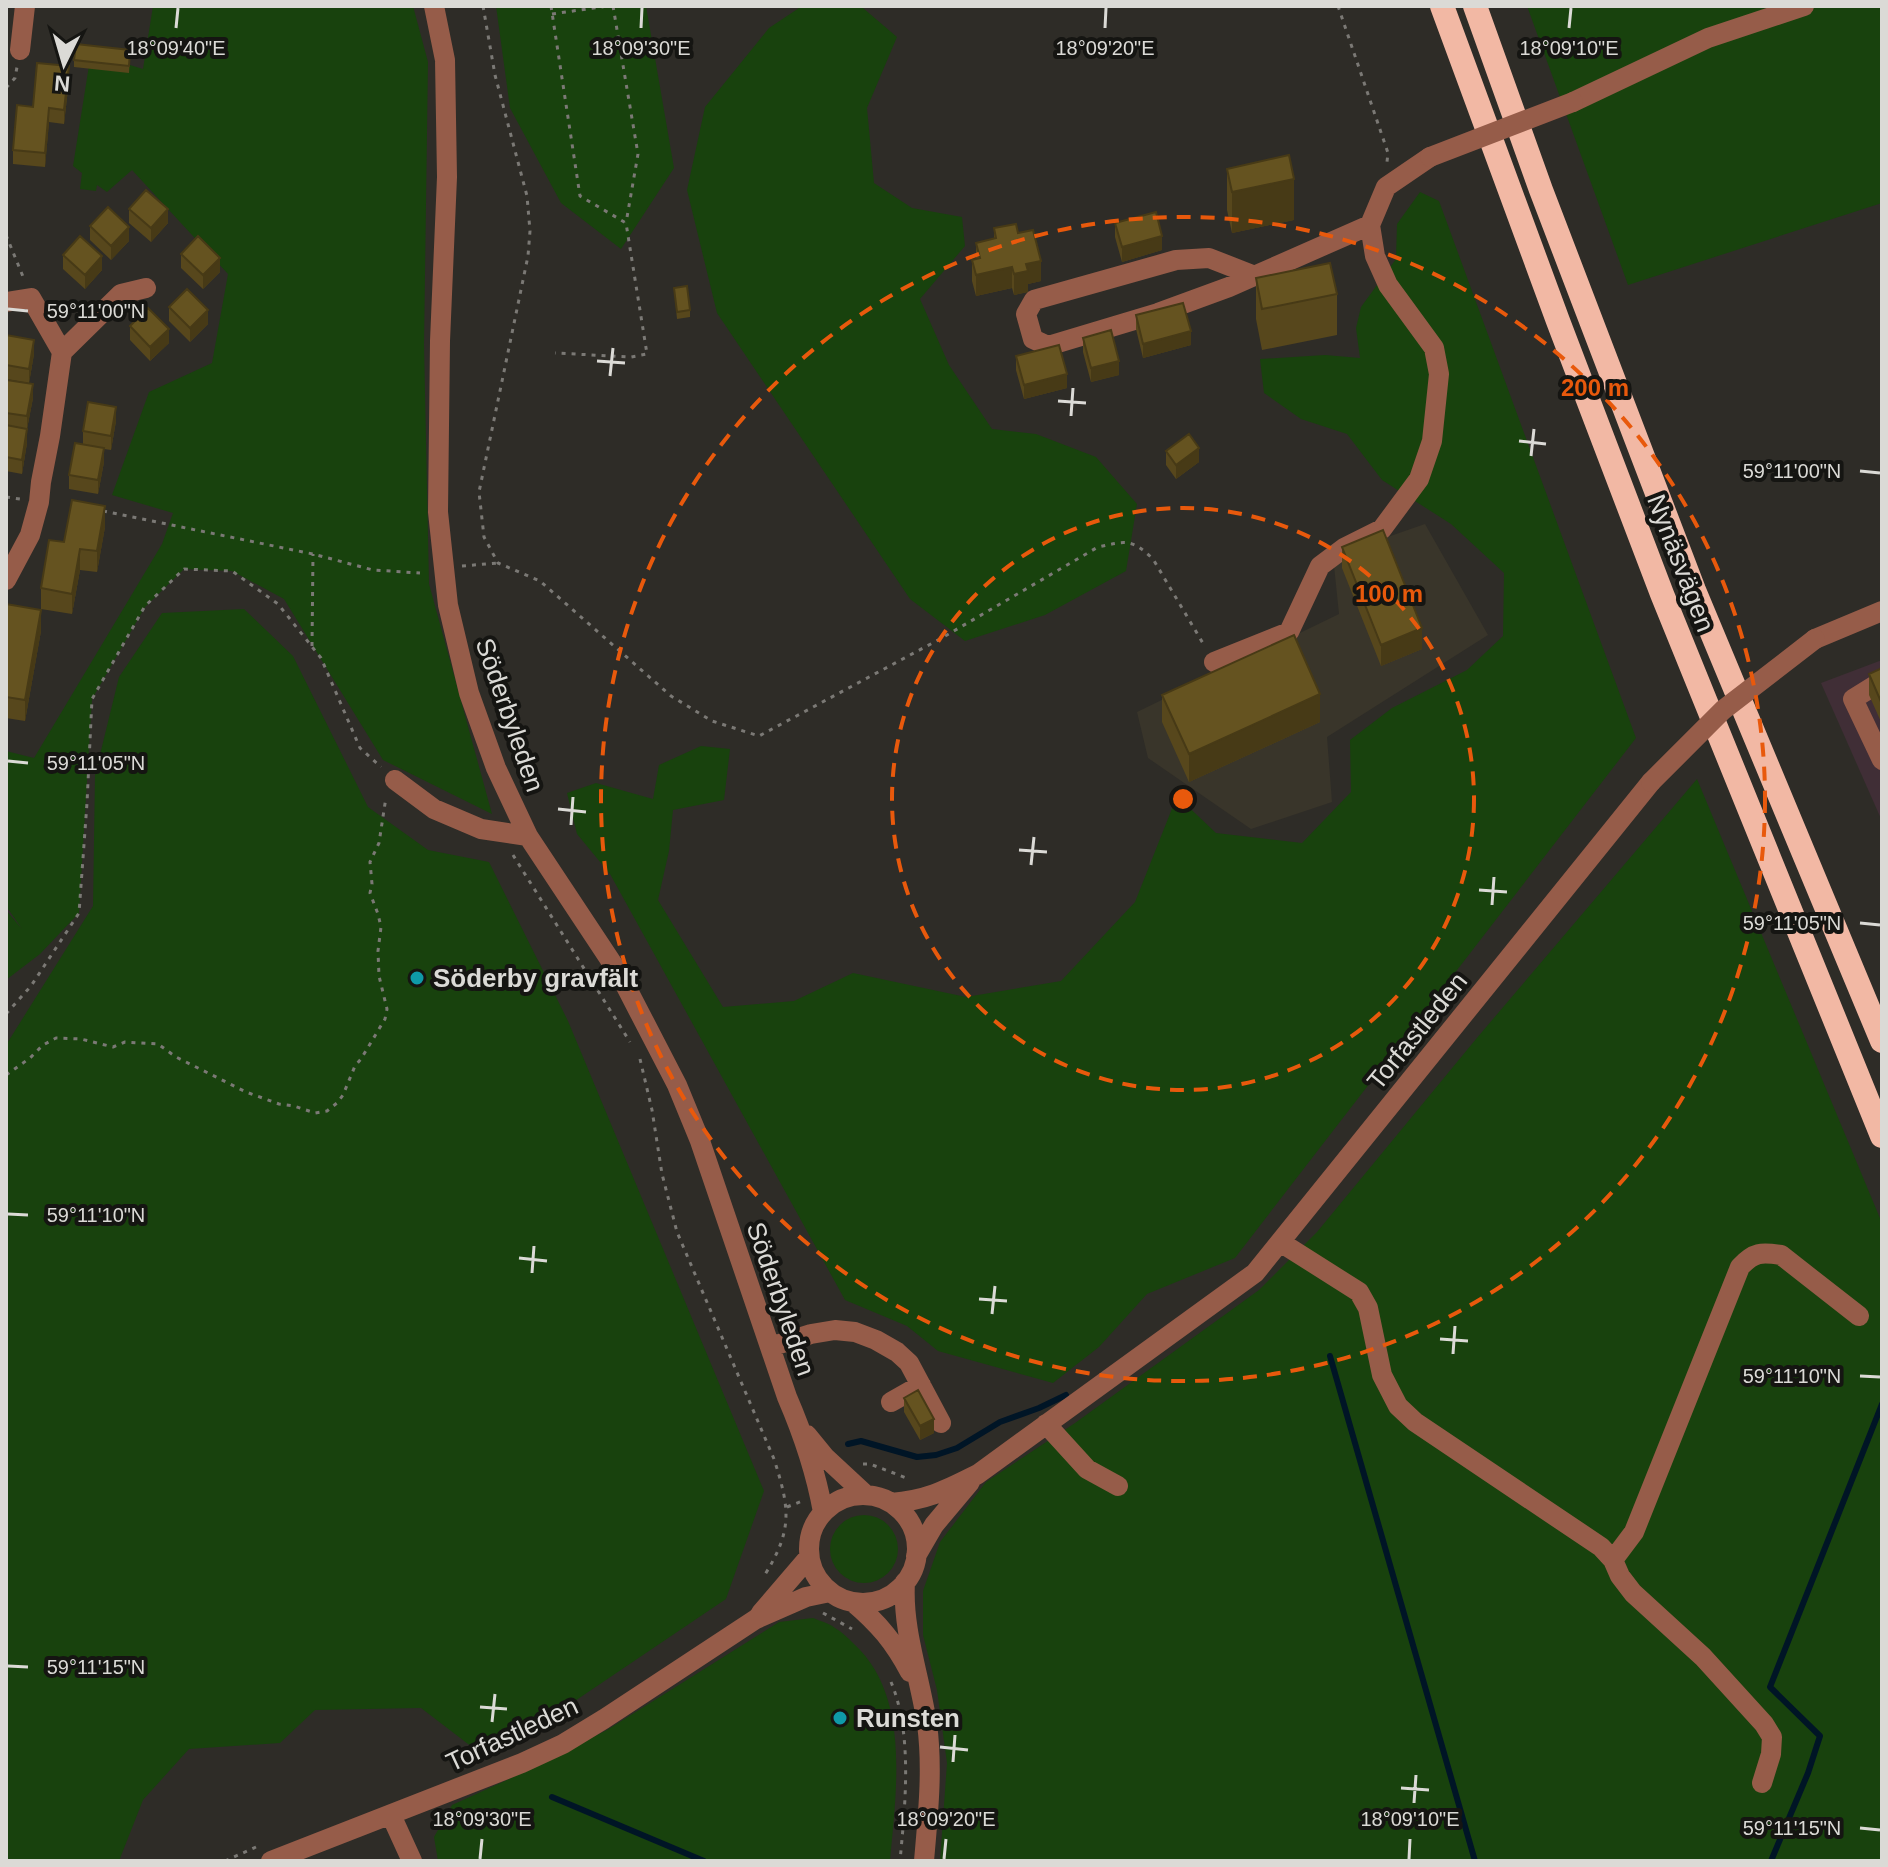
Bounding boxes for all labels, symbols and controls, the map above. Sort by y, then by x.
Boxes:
north arrow [24,24,104,104]
text: 18°09'40"E [127,37,226,59]
text: 18°09'30"E [592,37,691,59]
text: 18°09'20"E [1056,37,1155,59]
text: 18°09'10"E [1520,37,1619,59]
text: N [53,70,71,97]
text: 59°11'00"N [47,300,145,322]
text: 200 m [1561,374,1629,401]
text: 59°11'00"N [1743,460,1841,482]
street label: Nynäsvägen [1641,490,1721,636]
text: 100 m [1355,580,1423,607]
street label: Söderbyleden [470,634,550,796]
text: 59°11'05"N [47,752,145,774]
centre of rings [1169,785,1197,813]
text: 59°11'05"N [1743,912,1841,934]
place label: Söderby gravfält [433,963,639,993]
street label: Torfastleden [1361,967,1473,1095]
marker: Söderby gravfält [408,969,426,987]
text: 59°11'10"N [47,1204,145,1226]
street label: Söderbyleden [741,1218,821,1380]
text: 59°11'10"N [1743,1365,1841,1387]
text: 59°11'15"N [47,1656,145,1678]
street label: Torfastleden [441,1690,583,1778]
place label: Runsten [856,1703,960,1733]
marker: Runsten [831,1709,849,1727]
text: 18°09'30"E [433,1808,532,1830]
text: 18°09'20"E [897,1808,996,1830]
text: 18°09'10"E [1361,1808,1460,1830]
text: 59°11'15"N [1743,1817,1841,1839]

